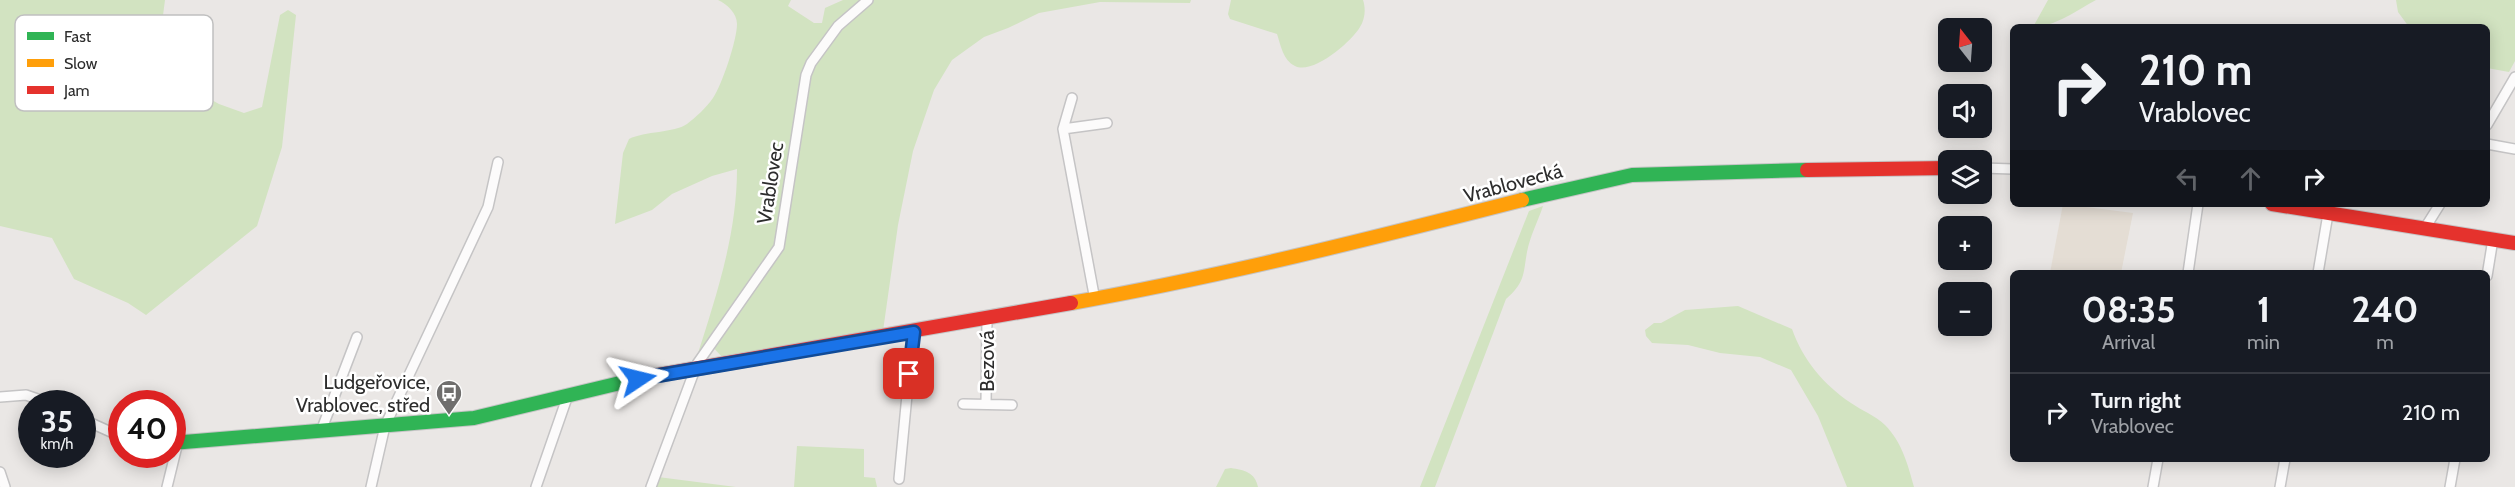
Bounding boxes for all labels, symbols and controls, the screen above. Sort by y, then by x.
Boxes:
legend [15,15,213,111]
north arrow [1938,18,1992,72]
map controls [1938,18,1992,336]
text: Fast [64,27,92,46]
text: 210 m [2139,44,2252,96]
icon: right [2040,48,2118,126]
text: Slow [64,54,98,73]
text: Jam [63,81,90,100]
button: sound [1938,84,1992,138]
text: Vrablovec [2139,96,2251,129]
street label: Vrablovec [752,140,788,226]
button: layers [1938,150,1992,204]
street label: Vrablovecká [1461,158,1565,208]
icon: left [2171,162,2204,195]
icon: ahead [2234,162,2267,195]
icon: right [2297,162,2330,195]
button: + [1938,216,1992,270]
button: − [1938,282,1992,336]
text: 08:35 [2082,287,2175,331]
text: 1 [2257,287,2270,331]
text: 240 [2352,287,2418,331]
street label: Bezová [975,330,999,392]
text: Arrival [2102,330,2155,354]
text: min [2247,330,2280,354]
text: m [2376,330,2394,354]
position arrow [606,347,670,411]
pin [883,348,934,399]
icon: arrive [892,357,925,390]
place label: Ludgeřovice, Vrablovec, střed [296,370,430,417]
bus stop icon: Ludgeřovice, Vrablovec, střed [434,378,464,416]
text: Turn right [2091,387,2181,414]
speed limit sign: 40 [108,390,186,468]
icon: right [2040,396,2073,429]
text: 210 m [2402,399,2460,426]
text: 35 [41,403,73,440]
text: Vrablovec [2091,414,2174,438]
text: km/h [41,435,73,453]

